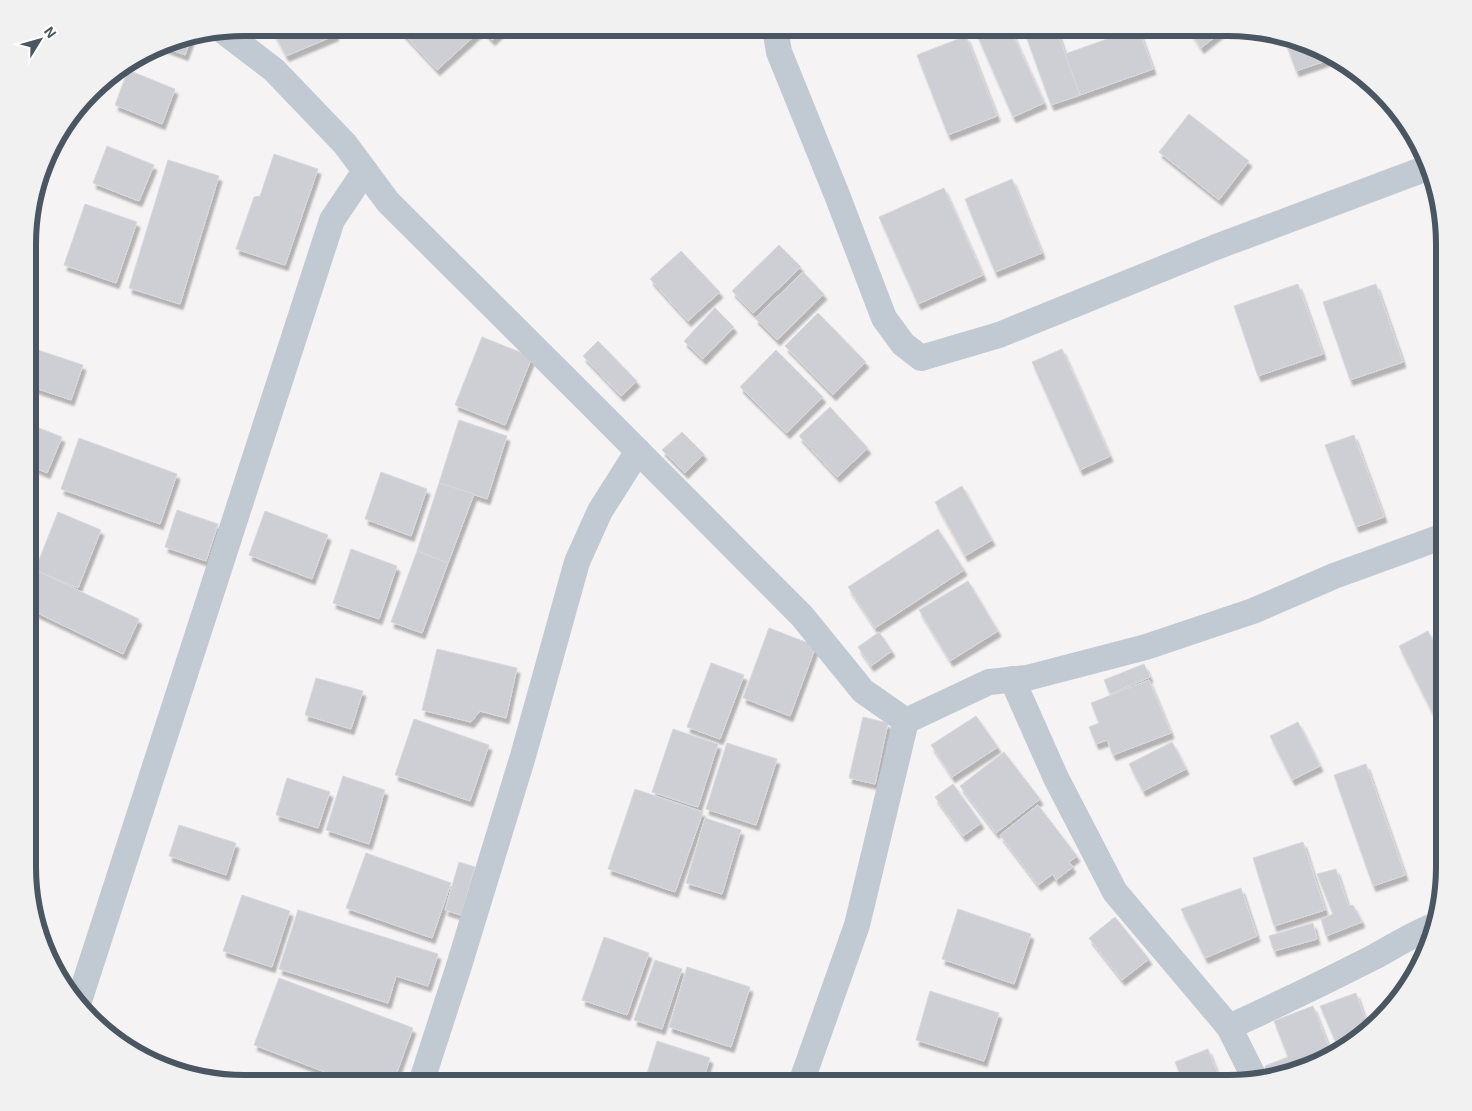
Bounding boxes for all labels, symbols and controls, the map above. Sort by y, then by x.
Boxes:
north arrow [15,15,65,65]
text: N [41,23,61,41]

